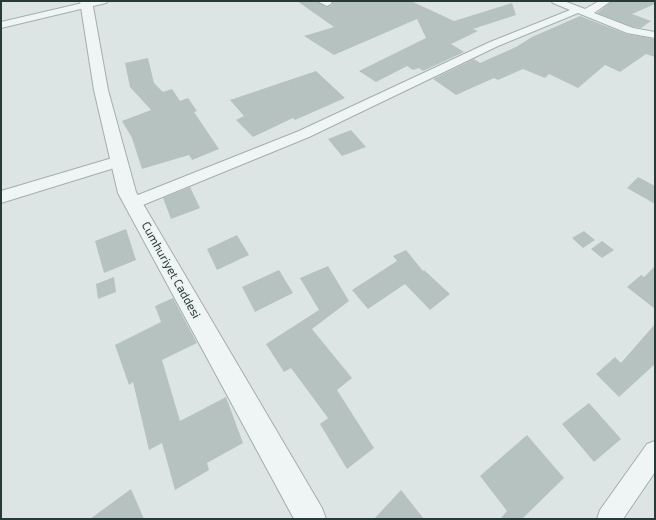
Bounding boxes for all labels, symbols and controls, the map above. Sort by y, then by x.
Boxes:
street label: Cumhuriyet Caddesi [138,219,204,321]

